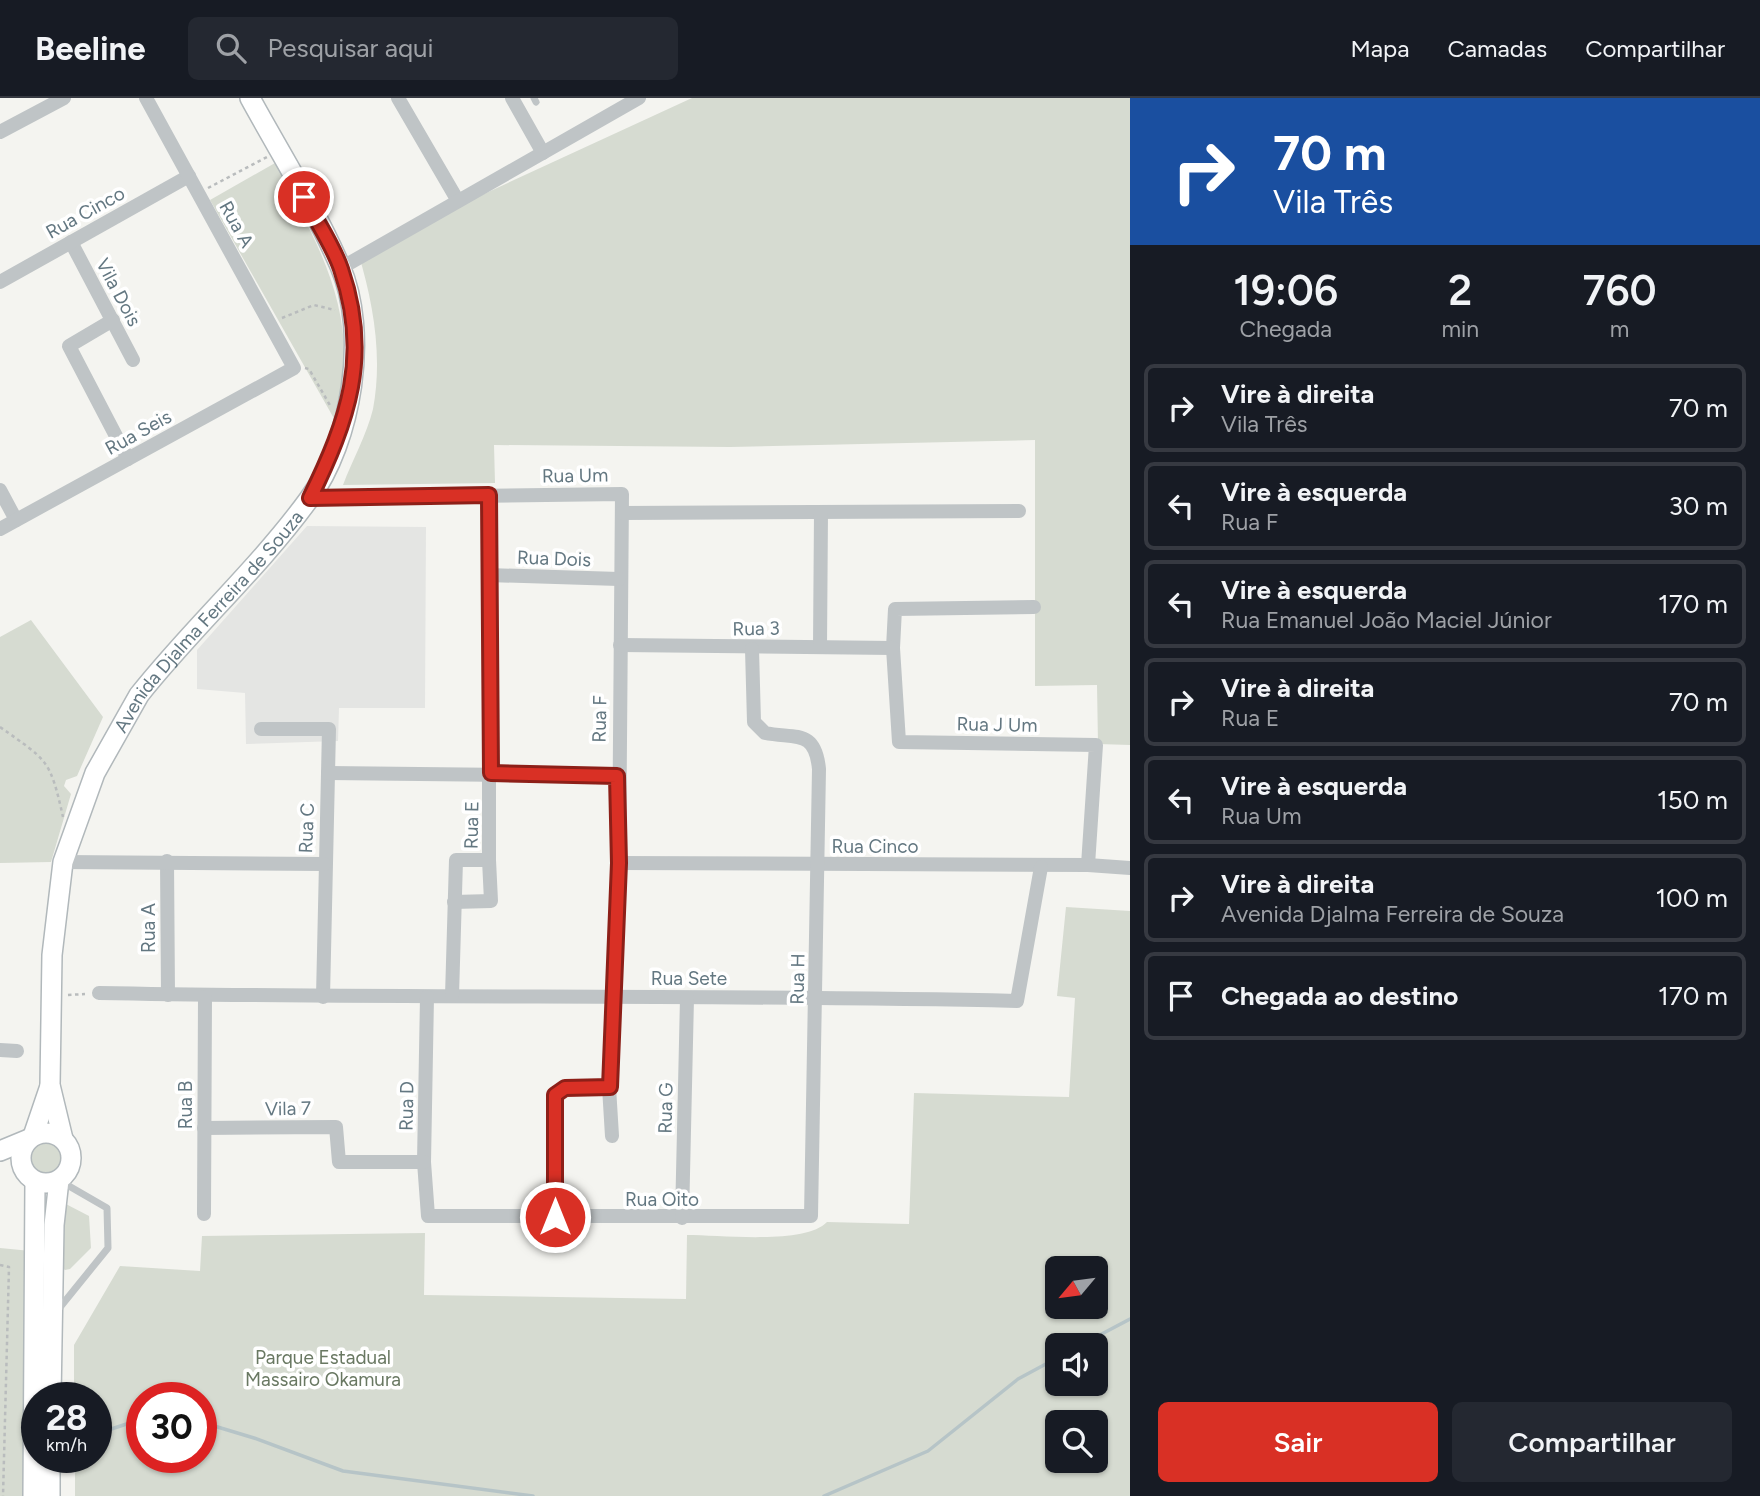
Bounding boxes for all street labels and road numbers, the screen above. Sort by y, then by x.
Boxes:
street label: Rua Cinco [42,181,129,244]
street label: Rua A [214,197,259,252]
street label: Vila Dois [91,254,146,330]
street label: Rua Seis [101,405,176,460]
street label: Rua Um [542,463,608,488]
street label: Avenida Djalma Ferreira de Souza [109,506,308,737]
street label: Rua Dois [516,546,592,571]
street label: Rua 3 [732,617,780,640]
street label: Rua F [588,695,611,743]
street label: Rua J Um [956,712,1038,737]
street label: Rua E [460,801,483,849]
street label: Rua C [294,802,319,854]
street label: Rua Cinco [832,835,918,858]
street label: Rua A [137,903,160,953]
street label: Rua H [786,953,809,1005]
street label: Rua Sete [651,967,727,990]
street label: Rua B [174,1081,197,1129]
street label: Rua D [395,1081,418,1131]
street label: Rua G [654,1082,677,1134]
street label: Vila 7 [265,1097,311,1120]
street label: Rua Oito [625,1188,699,1211]

